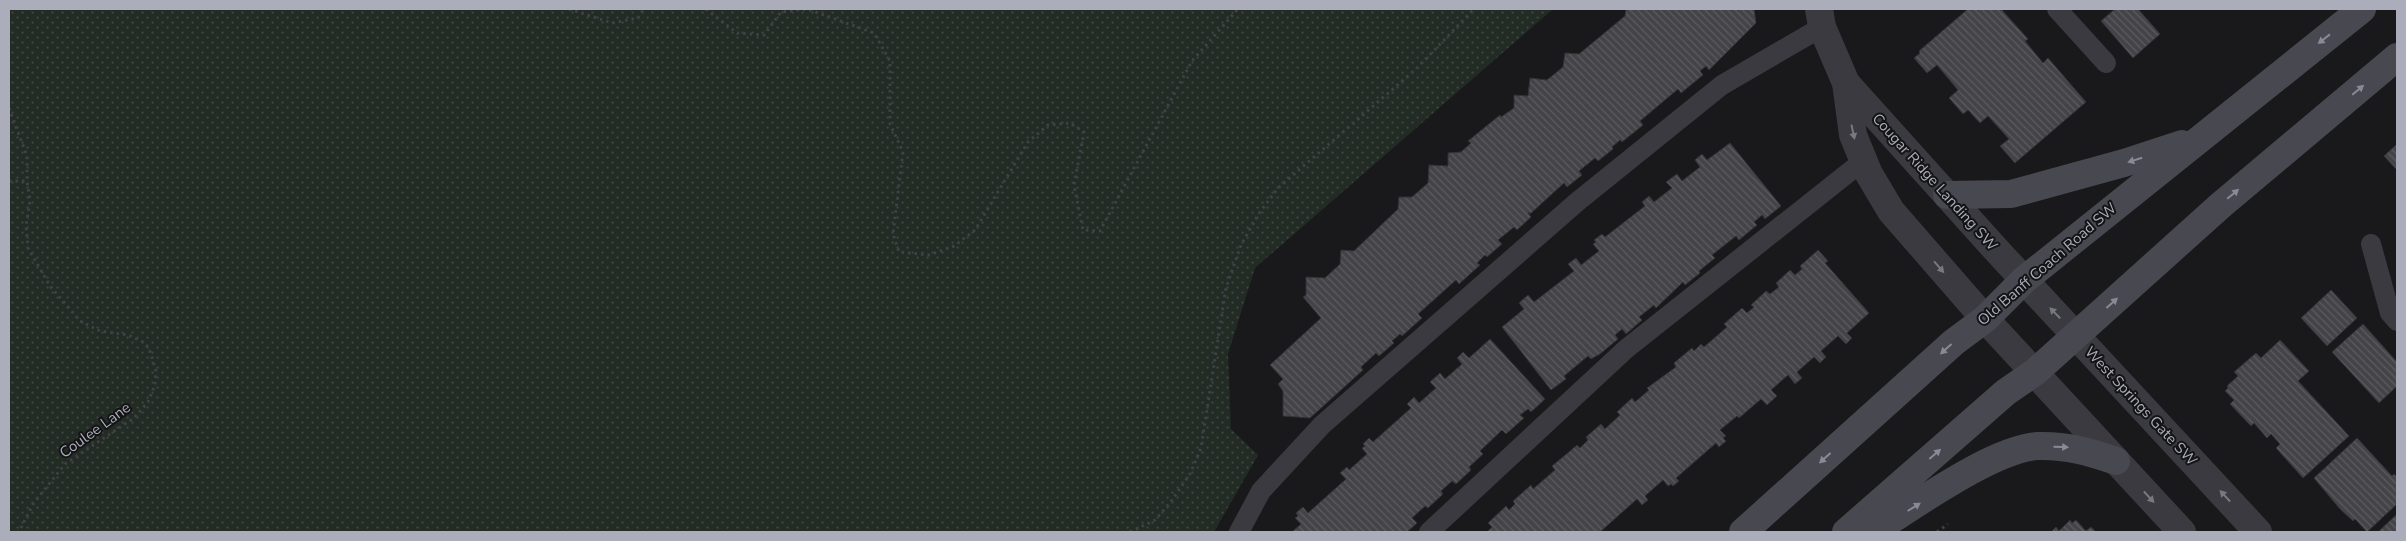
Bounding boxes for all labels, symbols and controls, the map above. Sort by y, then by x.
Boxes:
one-way arrow [2317,34,2331,44]
one-way arrow [2351,85,2364,96]
street label: Cougar Ridge Landing SW [1868,109,2003,255]
one-way arrow [1850,124,1858,140]
one-way arrow [2127,156,2142,164]
one-way arrow [2227,189,2240,200]
street label: Old Banff Coach Road SW [1973,198,2121,330]
one-way arrow [1934,261,1945,274]
one-way arrow [2106,297,2119,308]
one-way arrow [2049,307,2061,319]
street label: West Springs Gate SW [2080,342,2202,470]
one-way arrow [1941,343,1953,355]
street label: Coulee Lane [56,397,135,463]
one-way arrow [2054,443,2070,451]
one-way arrow [1929,448,1941,460]
one-way arrow [1820,452,1832,464]
one-way arrow [2143,490,2155,502]
one-way arrow [2219,491,2231,503]
one-way arrow [1907,502,1920,511]

